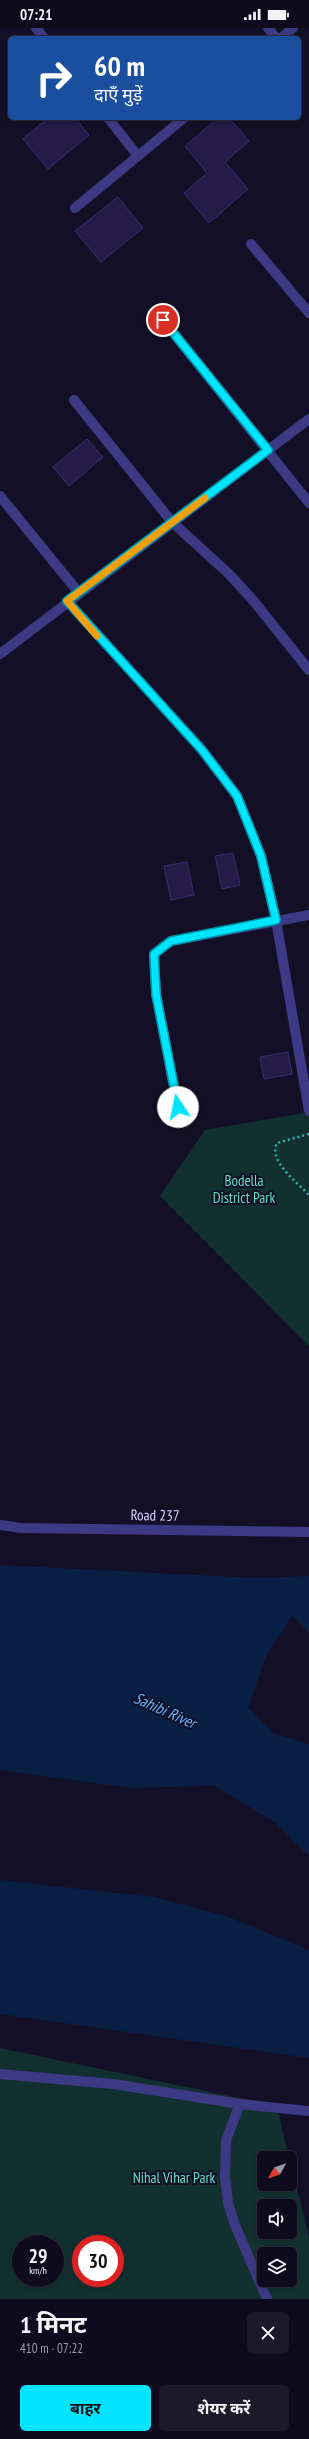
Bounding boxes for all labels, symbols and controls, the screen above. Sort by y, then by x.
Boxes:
text: 07:21 [20,5,52,24]
text: 60 m [94,47,145,84]
icon: right [28,52,80,104]
text: दाएँ मुड़ें [94,83,142,106]
pin [146,303,180,337]
icon: arrive [152,309,174,331]
position arrow [157,1086,199,1128]
park label: Bodella District Park [213,1171,275,1207]
street label: Road 237 [130,1505,180,1525]
water label: Sahibi River [131,1687,202,1734]
north arrow [257,2151,297,2191]
map controls [257,2151,297,2287]
park label: Nihal Vihar Park [133,2168,215,2187]
button: sound [257,2199,297,2239]
speed limit sign: 30 [72,2235,124,2287]
text: 29 [28,2243,48,2269]
button: layers [257,2247,297,2287]
text: km/h [29,2264,47,2277]
text: 1 मिनट [20,2309,87,2340]
button: close [247,2312,289,2354]
text: 410 m · 07:22 [20,2340,83,2357]
button: बाहर [20,2385,151,2431]
button: शेयर करें [159,2385,289,2431]

